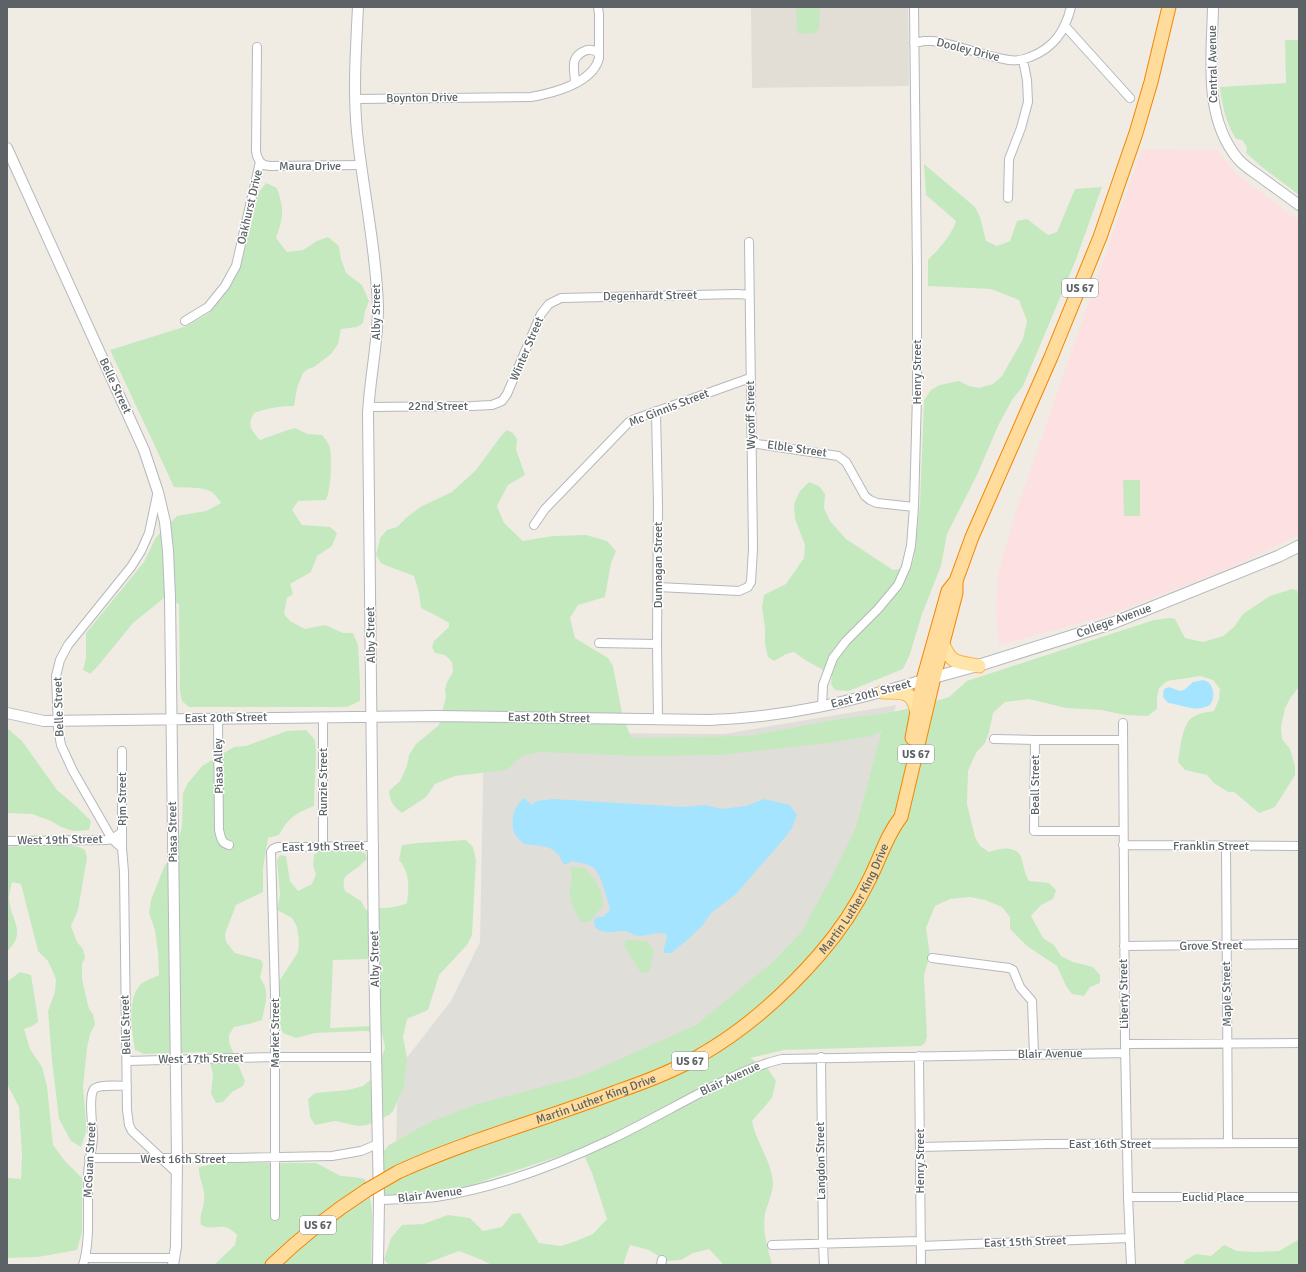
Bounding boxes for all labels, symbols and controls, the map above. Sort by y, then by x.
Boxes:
street label: Central Avenue [1205,25,1221,103]
street label: Dooley Drive [935,35,1001,65]
street label: Boynton Drive [386,90,458,106]
street label: Maura Drive [279,159,341,174]
street label: Oakhurst Drive [234,168,266,246]
road number: US 67 [1062,279,1098,297]
street label: Alby Street [369,284,384,340]
street label: Degenhardt Street [603,288,697,304]
street label: Winter Street [507,315,547,383]
street label: Henry Street [910,340,925,404]
street label: Belle Street [96,356,134,416]
street label: Wycoff Street [743,380,759,450]
street label: Mc Ginnis Street [627,386,711,430]
street label: 22nd Street [408,399,468,414]
street label: Elble Street [766,437,828,461]
street label: Dunnagan Street [651,522,666,608]
street label: College Avenue [1074,600,1154,642]
street label: Alby Street [363,607,379,663]
street label: East 20th Street [829,676,913,712]
street label: Belle Street [50,677,68,737]
street label: East 20th Street [185,710,267,726]
street label: East 20th Street [508,710,590,726]
street label: Piasa Alley [211,738,227,794]
road number: US 67 [898,745,934,763]
street label: Runzie Street [316,748,331,816]
street label: Beall Street [1028,755,1043,815]
street label: Rjm Street [115,772,130,826]
street label: Piasa Street [165,801,181,863]
street label: West 19th Street [17,832,103,848]
street label: East 19th Street [282,839,364,855]
street label: Franklin Street [1173,839,1249,854]
street label: Martin Luther King Drive [815,841,892,957]
street label: Alby Street [367,931,383,987]
street label: Grove Street [1179,938,1243,954]
street label: Liberty Street [1116,959,1132,1029]
street label: Maple Street [1219,961,1235,1027]
street label: Belle Street [117,995,135,1055]
street label: Market Street [268,998,283,1068]
street label: Blair Avenue [1017,1046,1083,1062]
street label: West 17th Street [158,1051,244,1067]
road number: US 67 [672,1052,708,1070]
street label: Blair Avenue [697,1059,763,1099]
street label: Martin Luther King Drive [534,1071,658,1127]
street label: McGuan Street [81,1122,99,1198]
street label: Langdon Street [813,1122,829,1200]
street label: Henry Street [913,1129,928,1193]
street label: East 16th Street [1069,1137,1151,1152]
street label: West 16th Street [140,1152,226,1167]
street label: Blair Avenue [397,1184,463,1206]
street label: Euclid Place [1182,1190,1244,1205]
road number: US 67 [300,1216,336,1234]
street label: East 15th Street [984,1233,1066,1251]

